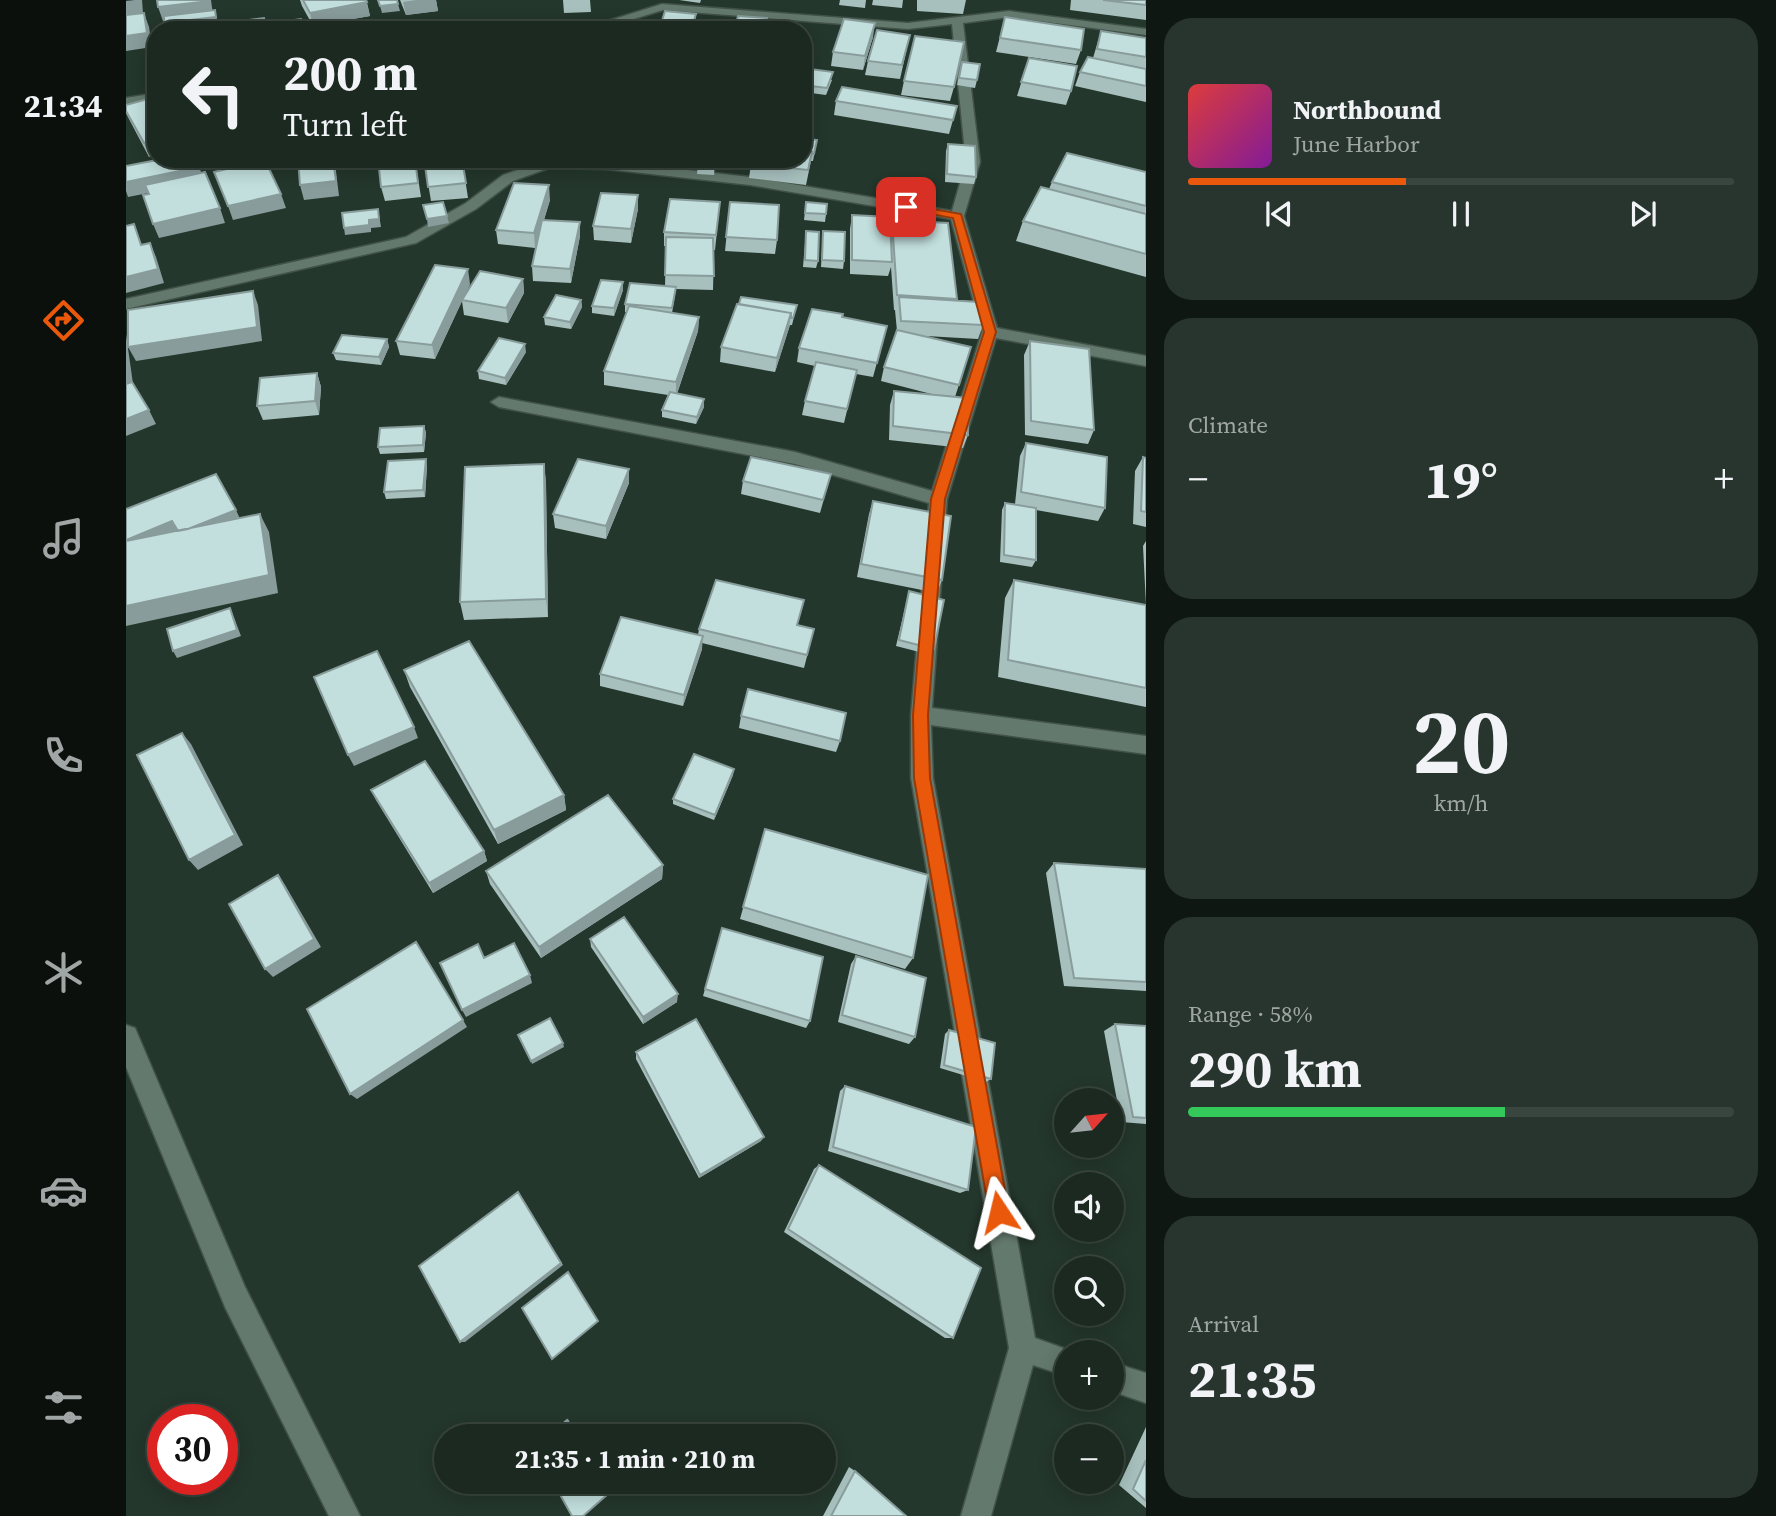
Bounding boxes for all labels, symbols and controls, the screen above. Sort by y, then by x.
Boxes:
text: 200 m [283,39,418,106]
icon: left [168,49,259,140]
text: 21:34 [24,84,102,128]
text: Northbound [1293,92,1441,128]
text: Turn left [283,103,407,147]
text: June Harbor [1293,128,1420,160]
pin [876,177,936,237]
icon: arrive [887,188,925,226]
icon: previous [1260,195,1298,233]
icon: pause [1442,195,1480,233]
icon: next [1624,195,1662,233]
icon: directions [39,296,88,345]
text: Climate [1188,409,1268,441]
text: 19° [1424,444,1498,515]
text: − [1188,453,1208,505]
text: + [1714,453,1734,505]
icon: music [39,514,88,563]
text: 20 [1412,679,1510,803]
icon: phone [39,731,88,780]
text: km/h [1434,787,1488,819]
icon: climate [39,948,88,997]
text: Range · 58% [1188,998,1313,1030]
text: 290 km [1188,1033,1362,1104]
north arrow [1054,1088,1124,1158]
map controls [1054,1088,1124,1494]
icon: car [39,1166,88,1215]
button: sound [1054,1172,1124,1242]
position arrow [962,1175,1036,1249]
button: search [1054,1256,1124,1326]
text: Arrival [1188,1308,1259,1340]
button: + [1054,1340,1124,1410]
text: 21:35 [1188,1343,1316,1414]
icon: filters [39,1383,88,1432]
speed limit sign: 30 [147,1404,238,1495]
button: − [1054,1424,1124,1494]
text: 21:35 · 1 min · 210 m [515,1441,755,1477]

